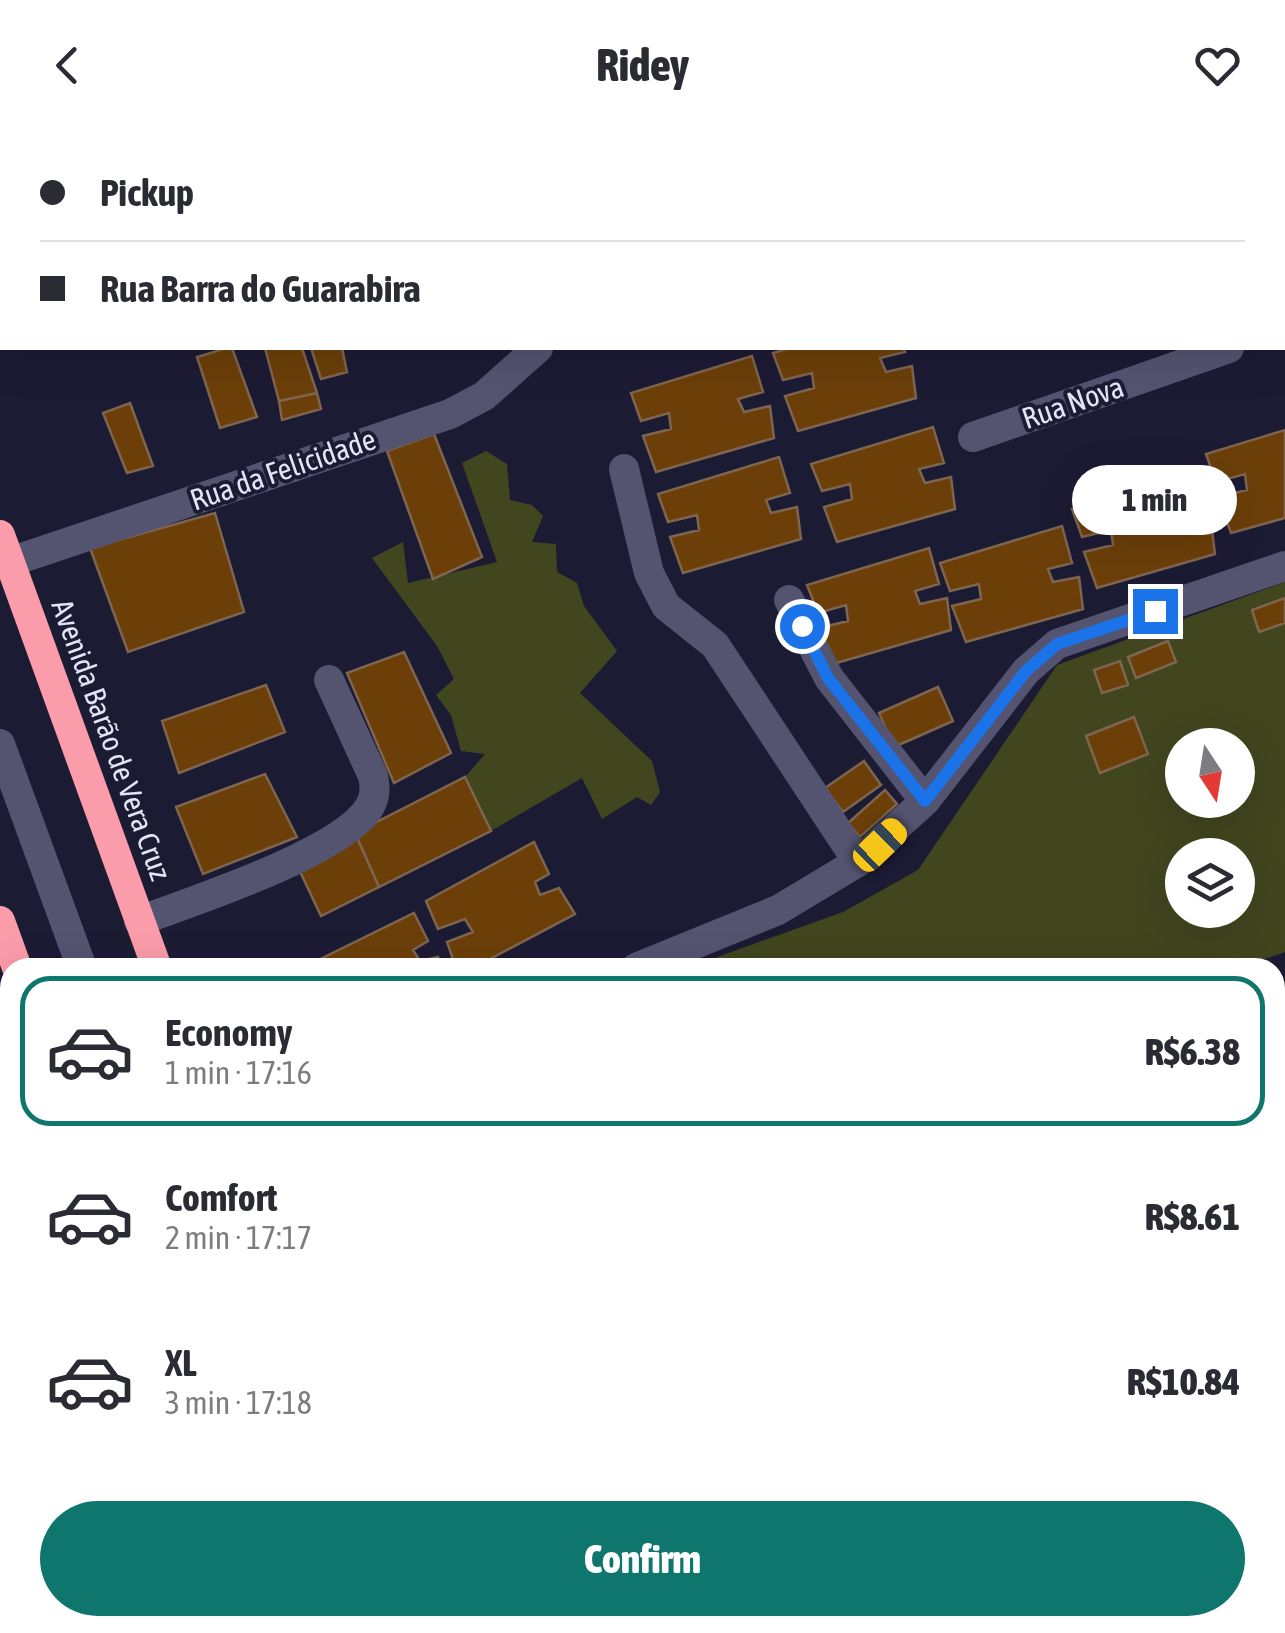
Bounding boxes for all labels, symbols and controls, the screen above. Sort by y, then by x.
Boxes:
icon: back [40,38,95,93]
icon: heart [1190,38,1245,93]
text: Ridey [596,39,689,91]
text: Pickup [100,171,194,214]
text: Rua Barra do Guarabira [100,267,421,310]
street label: Rua Nova [1017,369,1128,435]
street label: Rua da Felicidade [186,421,380,517]
callout: 1 min [1072,466,1238,536]
text: 1 min [1122,481,1187,518]
route end [1133,589,1178,634]
street label: Avenida Barão de Vera Cruz [45,595,179,885]
route start [780,604,825,649]
north arrow [1165,728,1255,818]
map controls [1165,728,1255,928]
car [848,813,912,877]
button: layers [1165,838,1255,928]
icon: car [45,1006,135,1096]
text: Economy [165,1011,292,1054]
text: R$6.38 [1145,1030,1240,1073]
text: 1 min · 17:16 [165,1054,312,1091]
icon: car [45,1171,135,1261]
text: Comfort [165,1176,277,1219]
text: R$8.61 [1145,1195,1240,1238]
text: 2 min · 17:17 [165,1219,312,1256]
icon: car [45,1336,135,1426]
text: XL [165,1341,197,1384]
text: R$10.84 [1127,1360,1240,1403]
text: 3 min · 17:18 [165,1384,312,1421]
button: Confirm [40,1501,1245,1616]

